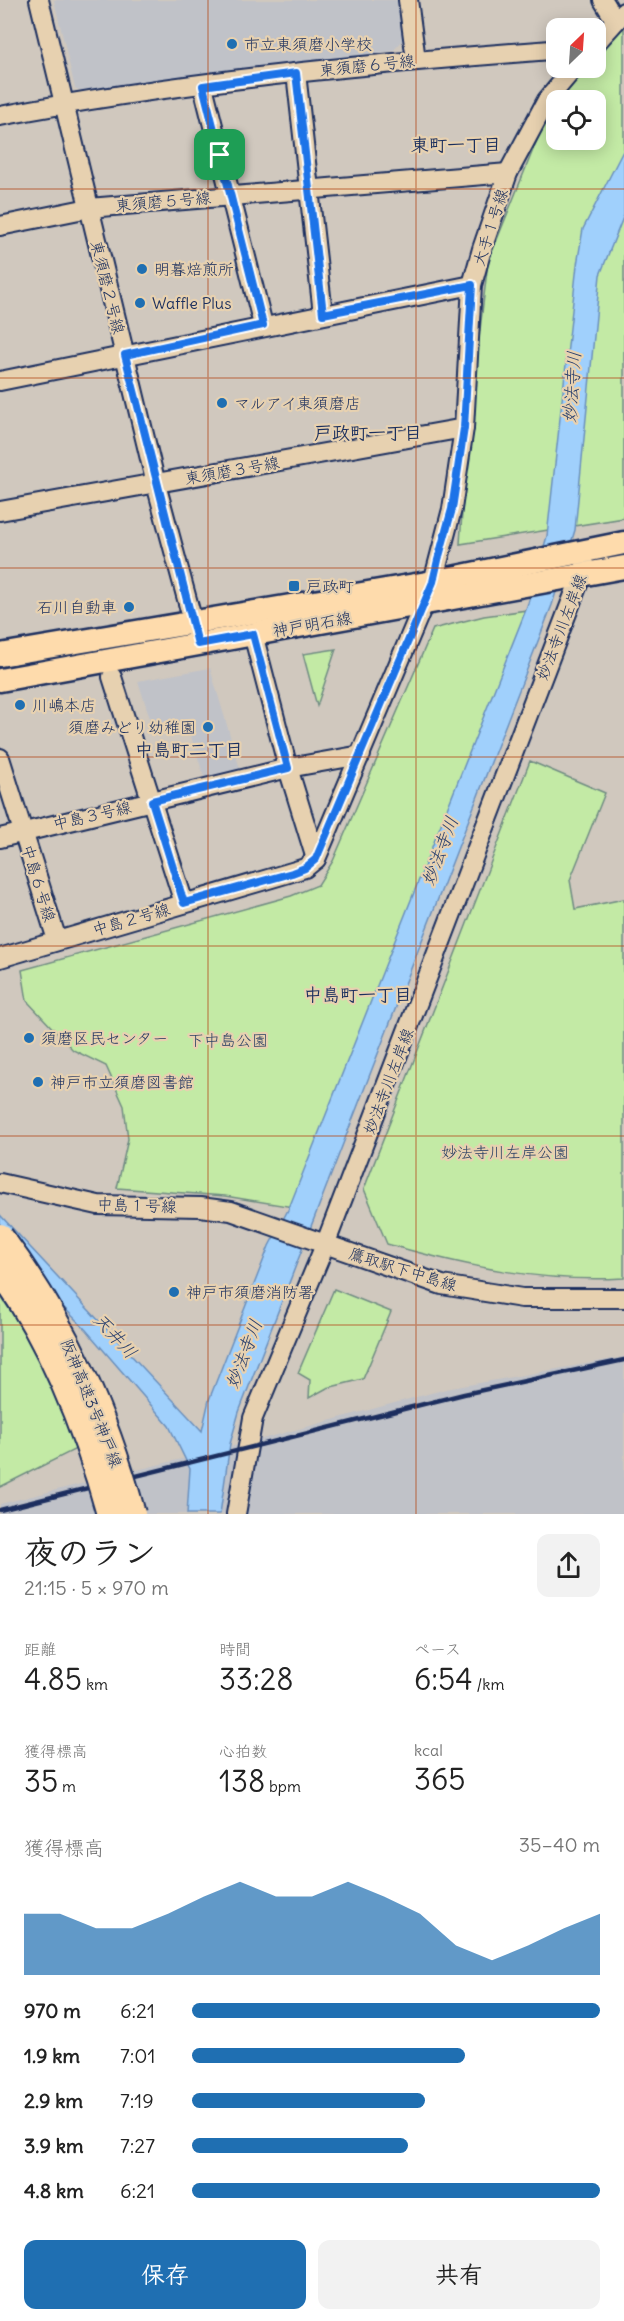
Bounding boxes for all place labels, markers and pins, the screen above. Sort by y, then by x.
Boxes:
place label: 市立東須磨小学校 [244,34,372,54]
marker: 市立東須磨小学校 [225,37,239,51]
pin [194,129,245,180]
place label: 明暮焙煎所 [154,259,234,279]
marker: 明暮焙煎所 [135,262,149,276]
place label: Waffle Plus [152,293,231,313]
marker: Waffle Plus [133,296,147,310]
place label: マルアイ東須磨店 [234,393,361,413]
marker: マルアイ東須磨店 [215,396,229,410]
place label: 戸政町 [306,576,354,596]
marker: 戸政町 [287,579,301,593]
place label: 石川自動車 [37,597,117,617]
marker: 石川自動車 [122,600,136,614]
place label: 川嶋本店 [32,695,96,715]
marker: 川嶋本店 [13,698,27,712]
place label: 須磨みどり幼稚園 [68,717,196,737]
marker: 須磨みどり幼稚園 [201,720,215,734]
place label: 須磨区民センター [41,1028,168,1048]
marker: 須磨区民センター [22,1031,36,1045]
place label: 神戸市立須磨図書館 [50,1072,194,1092]
marker: 神戸市立須磨図書館 [31,1075,45,1089]
place label: 神戸市須磨消防署 [186,1282,314,1302]
marker: 神戸市須磨消防署 [167,1285,181,1299]

